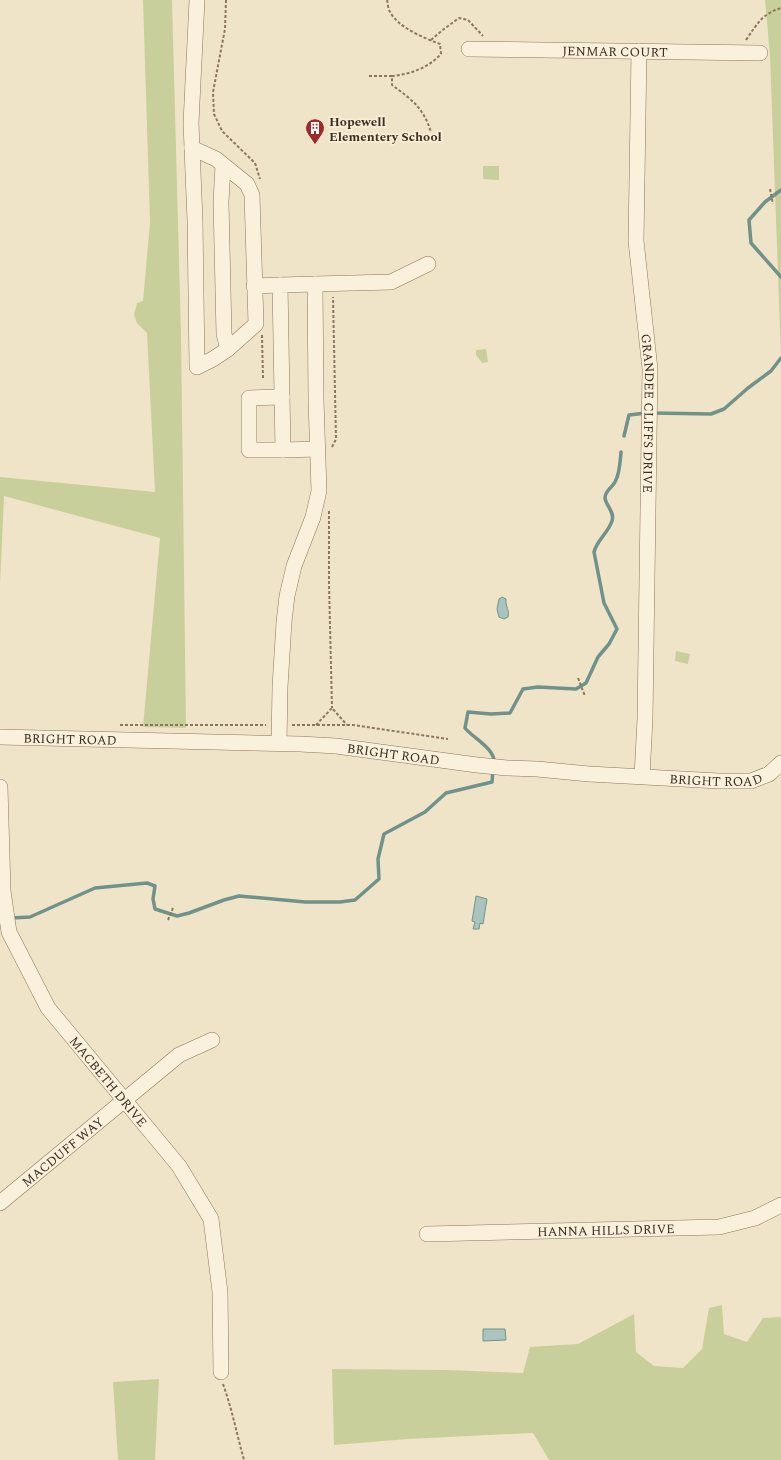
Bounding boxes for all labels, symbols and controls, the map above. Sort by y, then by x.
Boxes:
street label: JENMAR COURT [562,41,668,63]
place label: Hopewell Elementery School [329,112,442,147]
building icon: Hopewell Elementery School [304,117,326,145]
street label: GRANDEE CLIFFS DRIVE [635,333,659,493]
street label: BRIGHT ROAD [23,729,117,751]
street label: BRIGHT ROAD [346,739,441,771]
street label: BRIGHT ROAD [669,768,766,792]
street label: MACBETH DRIVE [64,1032,152,1132]
street label: MACDUFF WAY [18,1112,108,1192]
street label: HANNA HILLS DRIVE [537,1219,675,1242]

